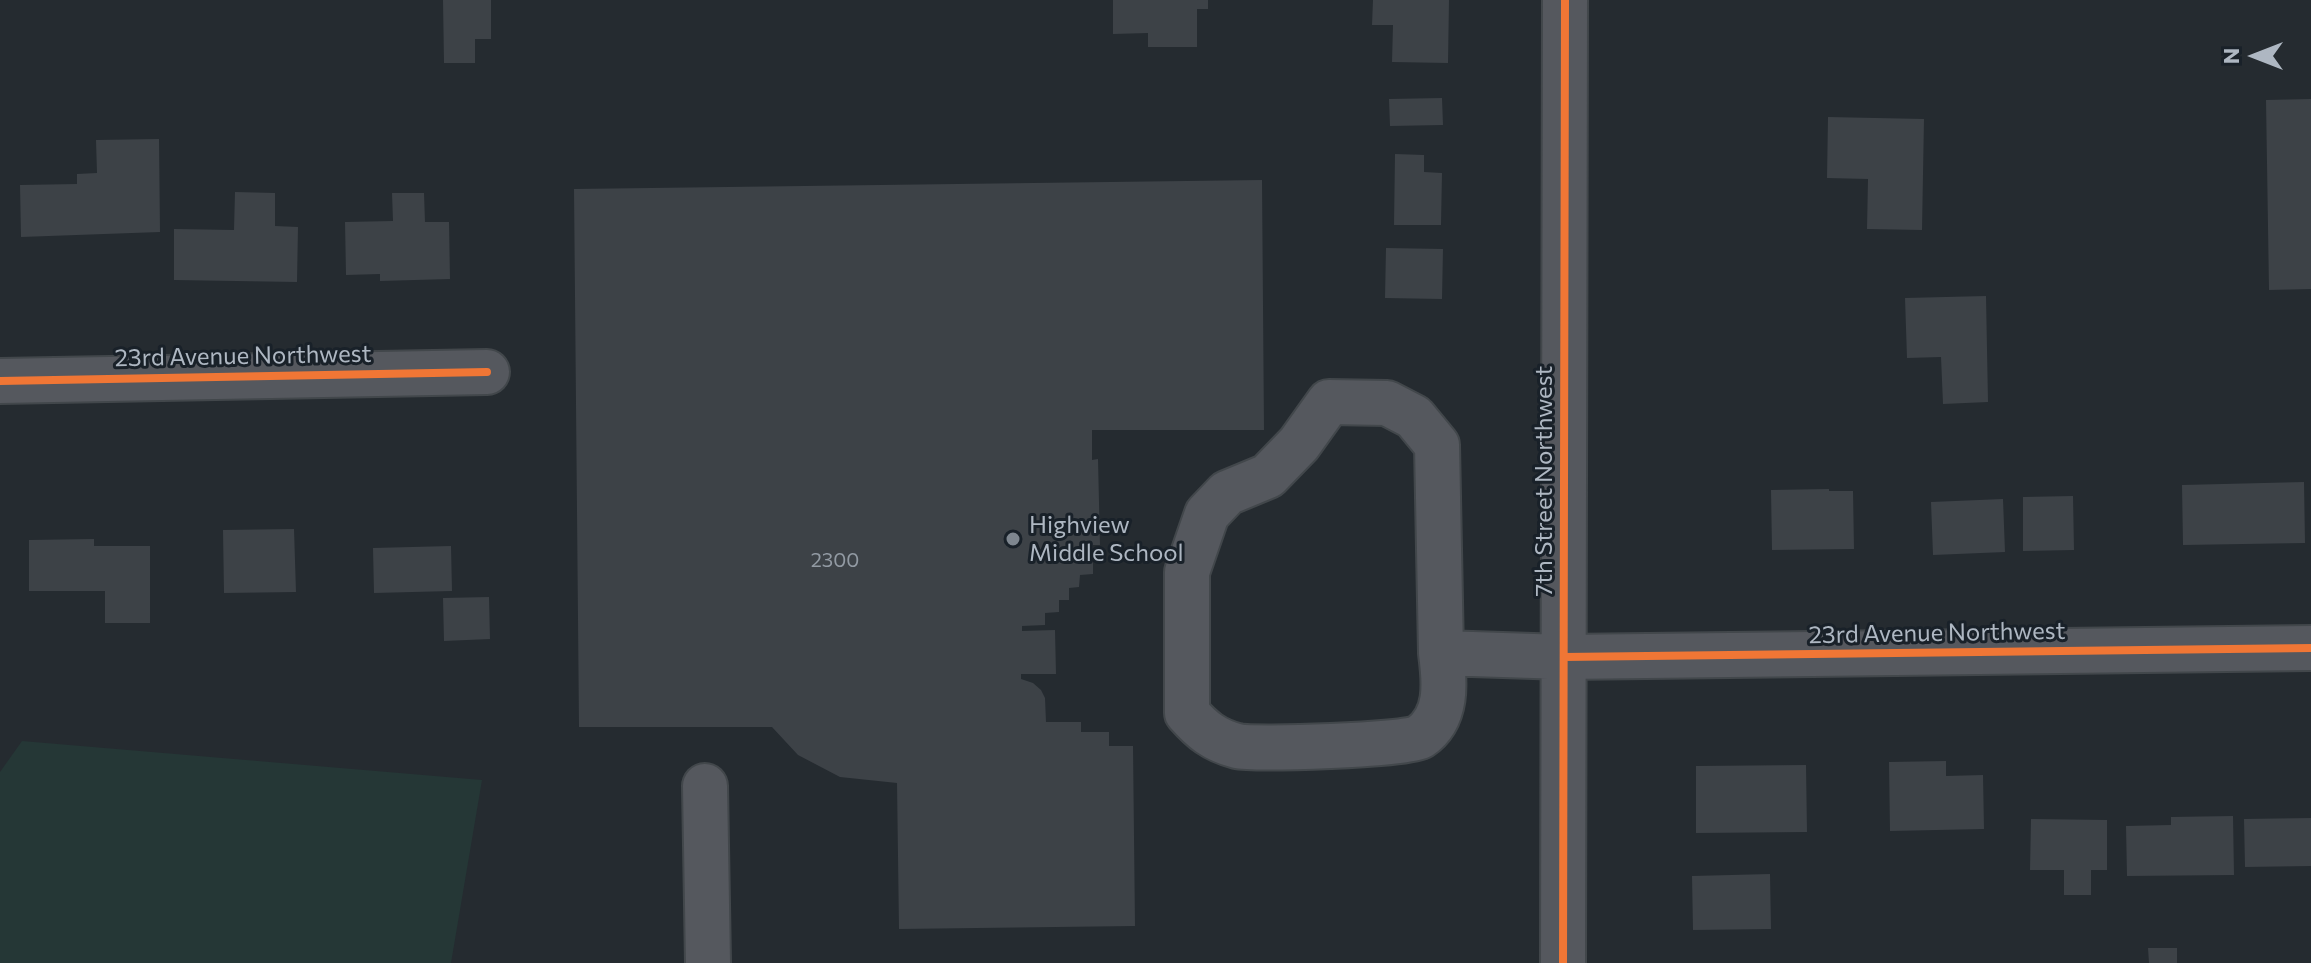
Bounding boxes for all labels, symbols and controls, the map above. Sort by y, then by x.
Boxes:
north arrow [2215,16,2295,96]
text: N [2217,48,2244,64]
street label: 23rd Avenue Northwest [114,339,372,373]
street label: 7th Street Northwest [1530,366,1558,596]
place label: Highview Middle School [1029,511,1184,567]
marker: Highview Middle School [1004,530,1022,548]
house number: 2300 [811,548,859,572]
street label: 23rd Avenue Northwest [1808,616,2066,650]

